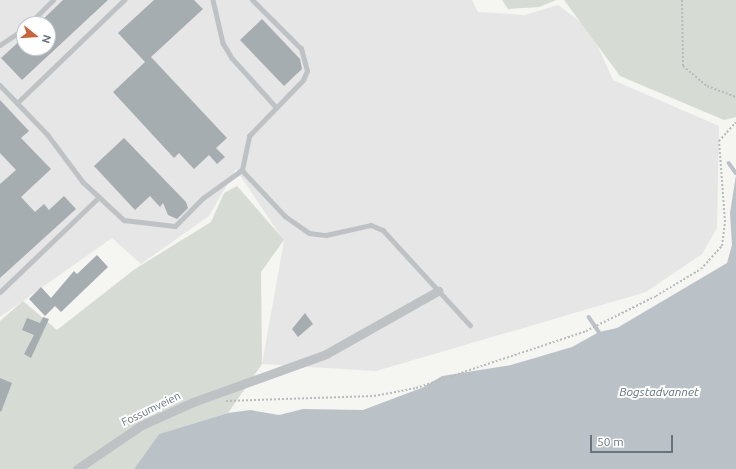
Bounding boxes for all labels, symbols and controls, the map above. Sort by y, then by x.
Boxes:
north arrow [16,16,56,56]
text: N [40,34,53,45]
water label: Bogstadvannet [619,385,699,399]
street label: Fossumveien [119,389,183,429]
scale bar [592,427,675,453]
text: 50 m [597,435,624,448]

